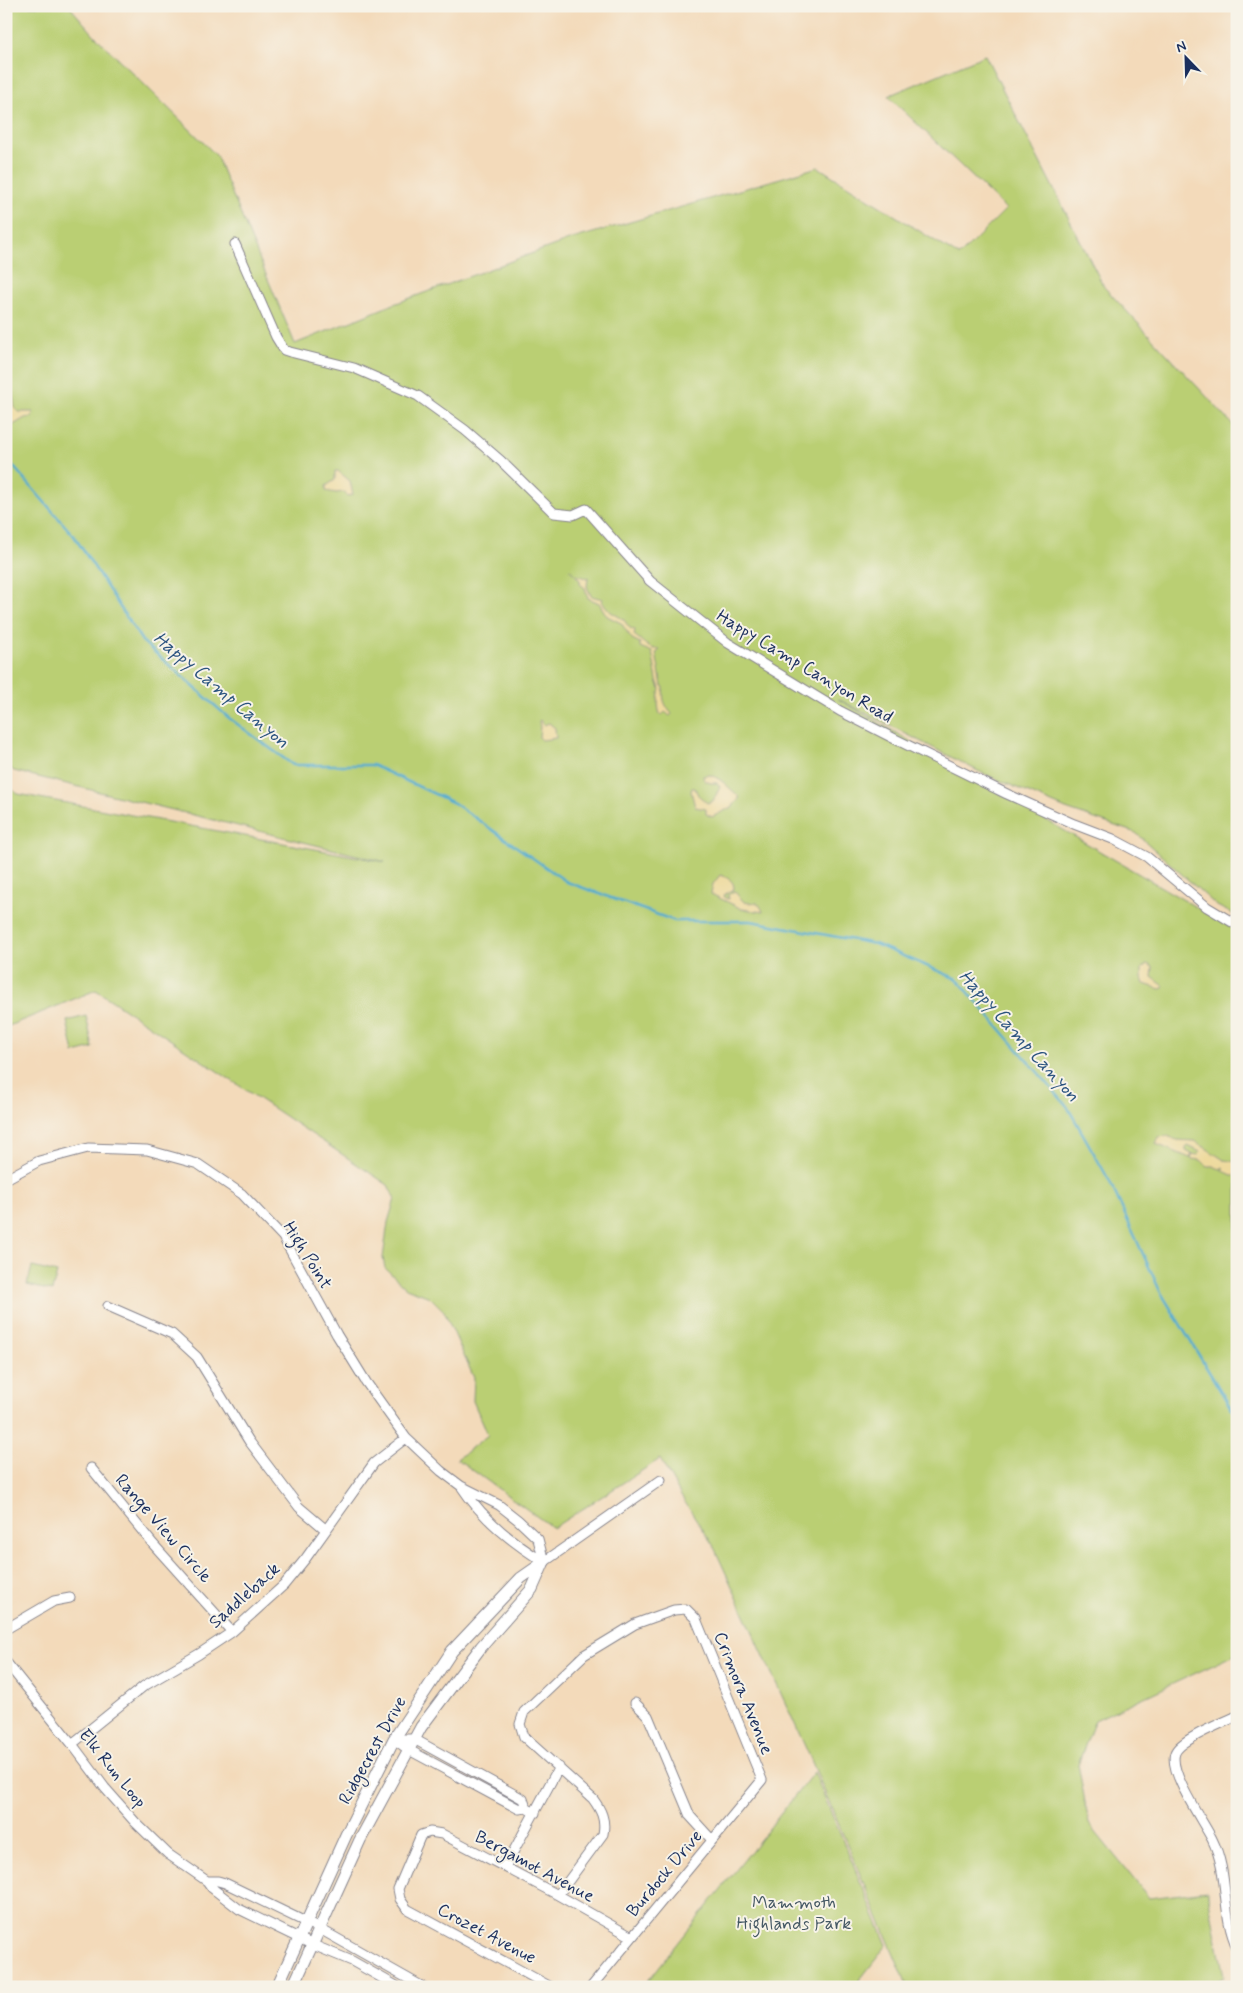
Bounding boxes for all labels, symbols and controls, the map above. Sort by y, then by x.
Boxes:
north arrow [1160,32,1210,82]
text: N [1174,37,1189,57]
street label: Happy Camp Canyon Road [712,604,897,729]
water label: Happy Camp Canyon [148,626,294,754]
water label: Happy Camp Canyon [953,965,1085,1108]
street label: High Point [275,1217,338,1295]
street label: Range View Circle [108,1469,217,1589]
street label: Saddleback [204,1557,286,1634]
street label: Crimora Avenue [708,1628,779,1758]
street label: Ridgecrest Drive [333,1692,413,1809]
street label: Elk Run Loop [73,1724,152,1813]
street label: Bergamot Avenue [470,1825,599,1909]
street label: Burdock Drive [621,1825,708,1922]
park label: Mammoth Highlands Park [737,1891,851,1938]
street label: Crozet Avenue [433,1898,540,1970]

